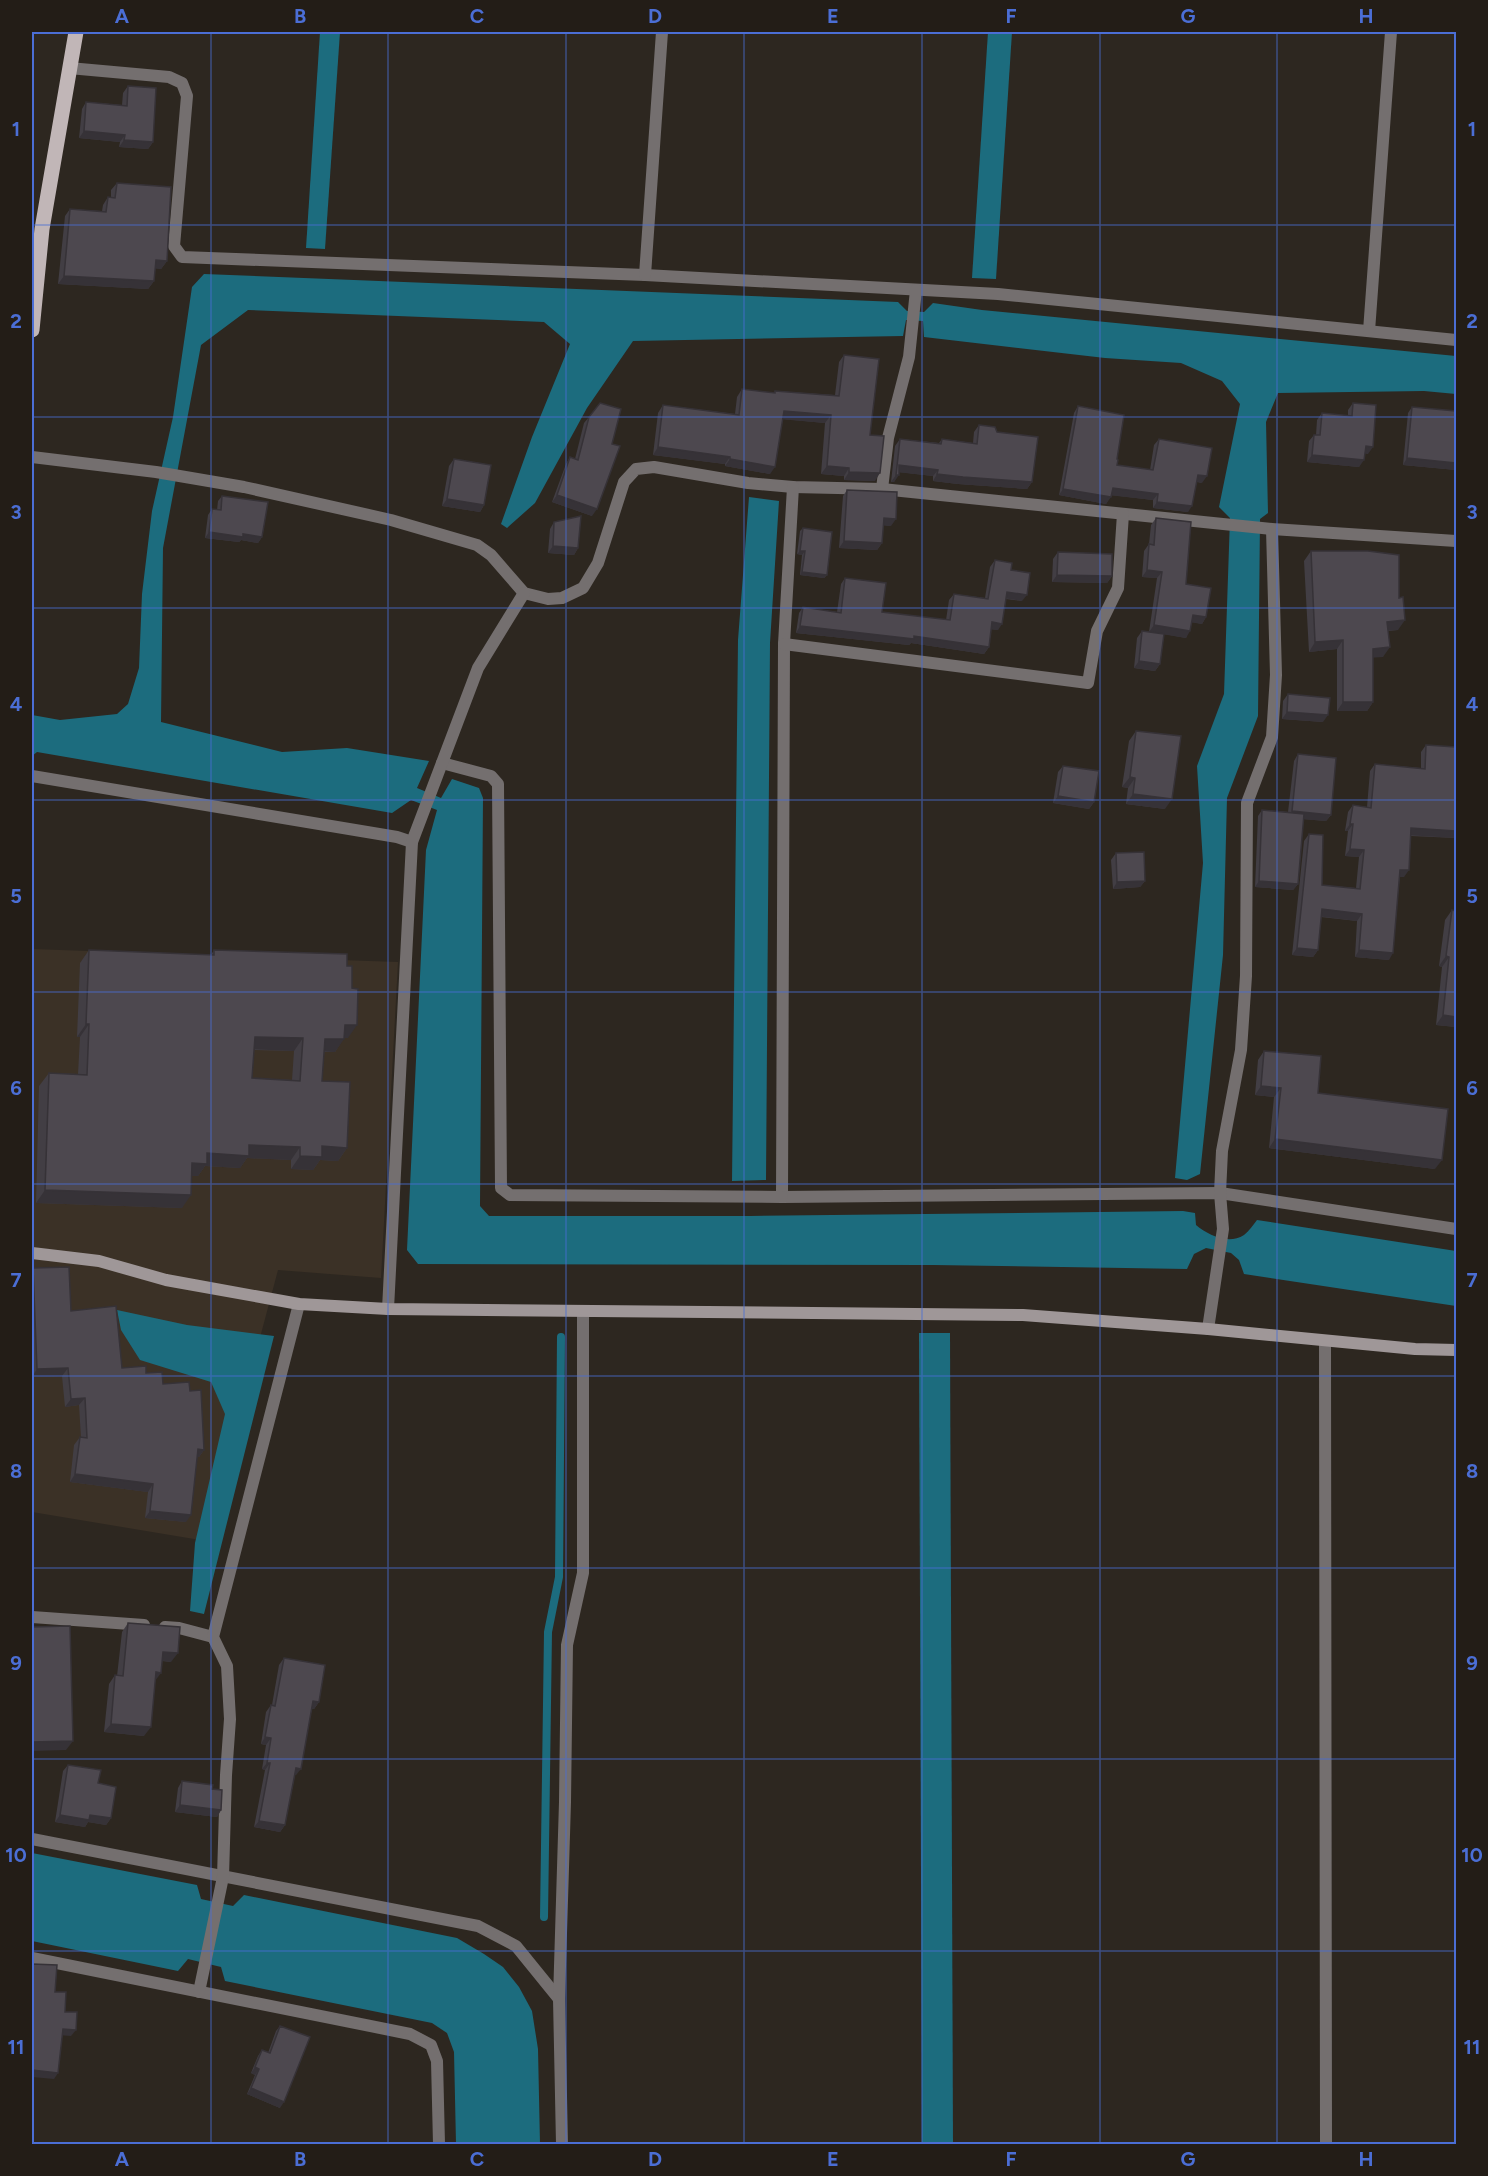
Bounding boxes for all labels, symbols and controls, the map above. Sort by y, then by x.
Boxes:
text: A [115,4,130,28]
text: B [294,4,306,28]
text: C [470,4,484,28]
text: D [648,4,662,28]
text: E [827,4,839,28]
text: F [1005,4,1017,28]
text: G [1181,4,1196,28]
text: H [1359,4,1374,28]
text: 1 [12,117,20,141]
text: 1 [1468,117,1476,141]
text: 2 [10,309,22,333]
text: 2 [1466,309,1478,333]
text: 3 [10,500,22,524]
text: 3 [1466,500,1478,524]
text: 4 [10,692,23,716]
text: 4 [1466,692,1479,716]
text: 5 [10,884,22,908]
text: 5 [1466,884,1478,908]
text: 6 [10,1076,22,1100]
text: 6 [1466,1076,1478,1100]
text: 7 [10,1268,22,1292]
text: 7 [1466,1268,1478,1292]
text: 8 [10,1459,22,1483]
text: 8 [1466,1459,1478,1483]
text: 9 [10,1651,22,1675]
text: 9 [1466,1651,1478,1675]
text: 10 [5,1843,27,1867]
text: 10 [1461,1843,1483,1867]
text: 11 [8,2035,24,2059]
text: 11 [1464,2035,1480,2059]
text: A [115,2147,130,2171]
text: B [294,2147,306,2171]
text: C [470,2147,484,2171]
text: D [648,2147,662,2171]
text: E [827,2147,839,2171]
text: F [1005,2147,1017,2171]
text: G [1181,2147,1196,2171]
text: H [1359,2147,1374,2171]

